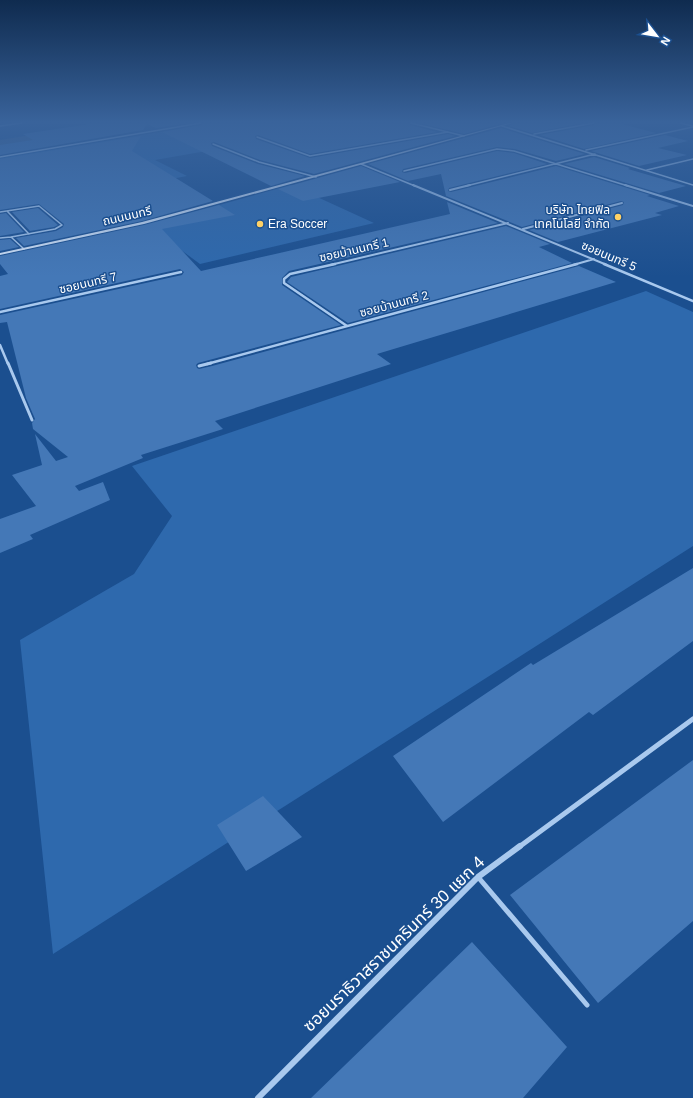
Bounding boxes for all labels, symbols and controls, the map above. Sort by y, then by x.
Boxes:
north arrow [637,16,677,56]
text: N [658,35,673,48]
place label: บริษัท ไทยฟิล เทคโนโลยี จำกัด [534,203,610,231]
street label: ถนนนนทรี [101,204,153,228]
marker: บริษัท ไทยฟิล เทคโนโลยี จำกัด [613,212,623,222]
place label: Era Soccer [268,217,327,231]
marker: Era Soccer [255,219,265,229]
street label: ซอยบ้านนทรี 1 [318,235,390,265]
street label: ซอยนนทรี 5 [579,238,639,274]
street label: ซอยนนทรี 7 [58,270,118,296]
street label: ซอยบ้านนทรี 2 [358,288,430,320]
street label: ซอยนราธิวาสราชนครินทร์ 30 แยก 4 [300,852,488,1036]

